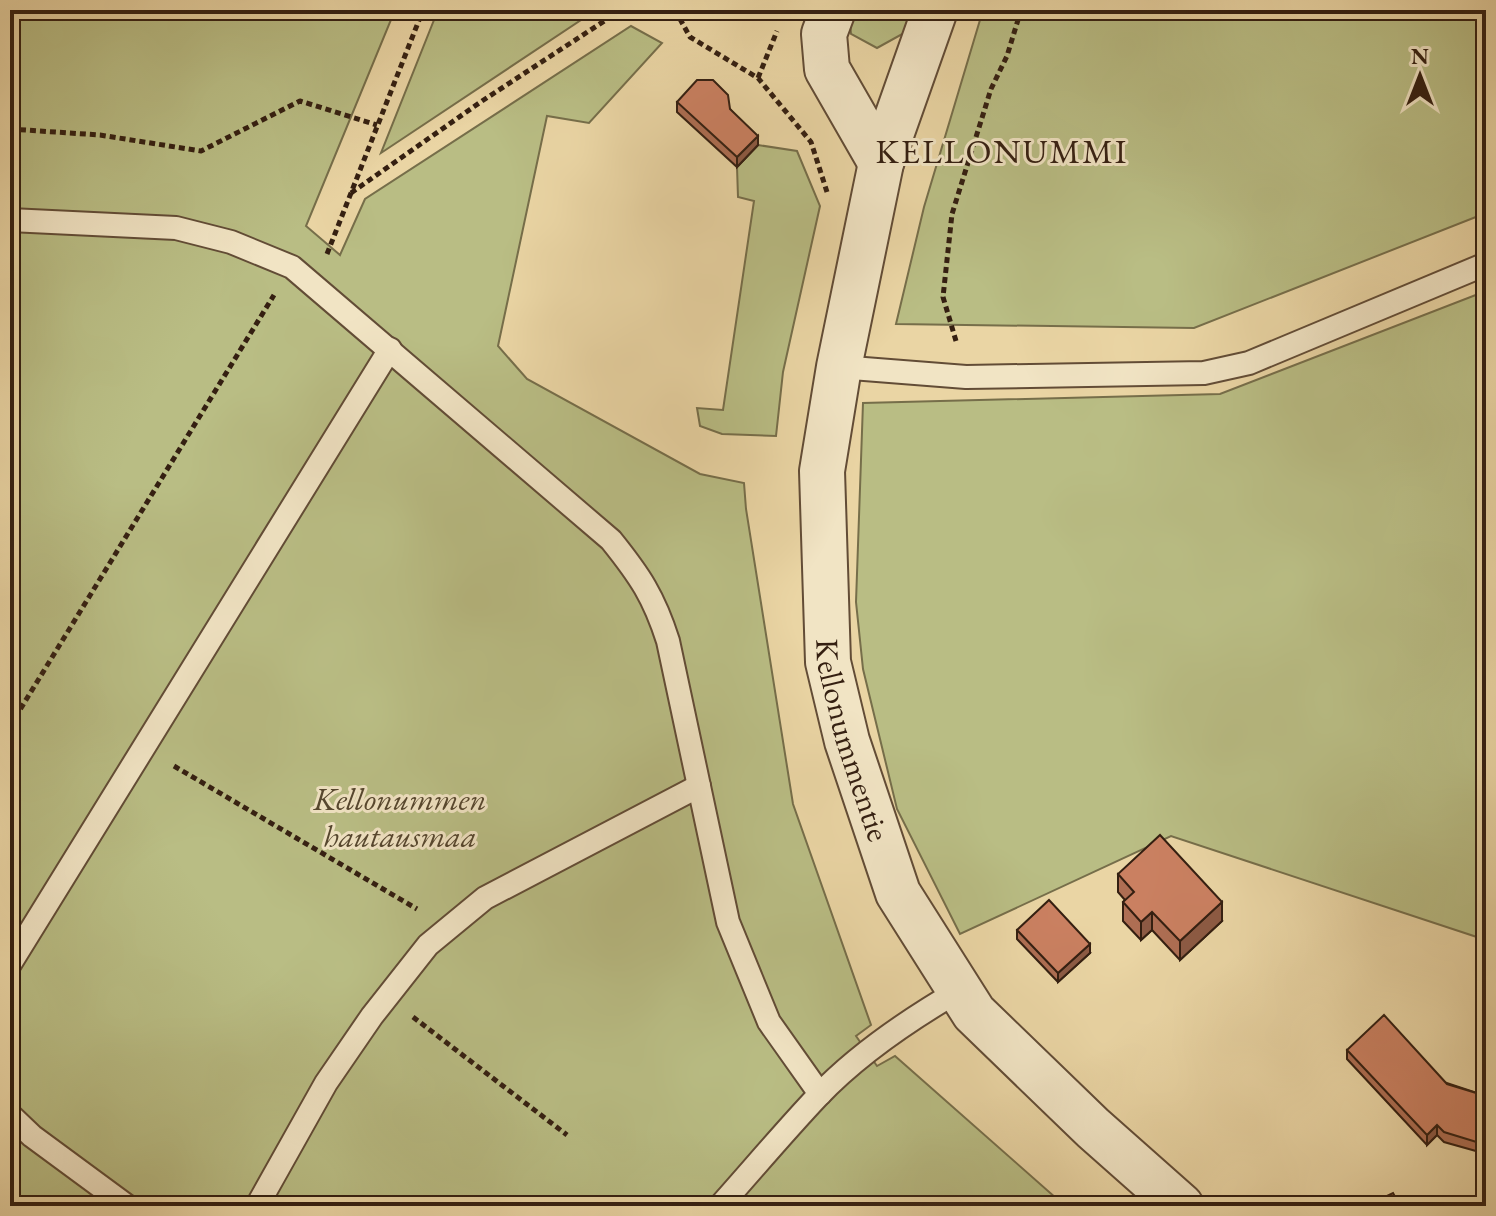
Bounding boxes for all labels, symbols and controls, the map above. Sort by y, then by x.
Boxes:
north arrow [1380,36,1460,116]
text: N [1411,42,1429,71]
district label: KELLONUMMI [876,129,1128,173]
street label: Kellonummentie [806,638,900,846]
park label: Kellonummen hautausmaa [313,778,486,857]

